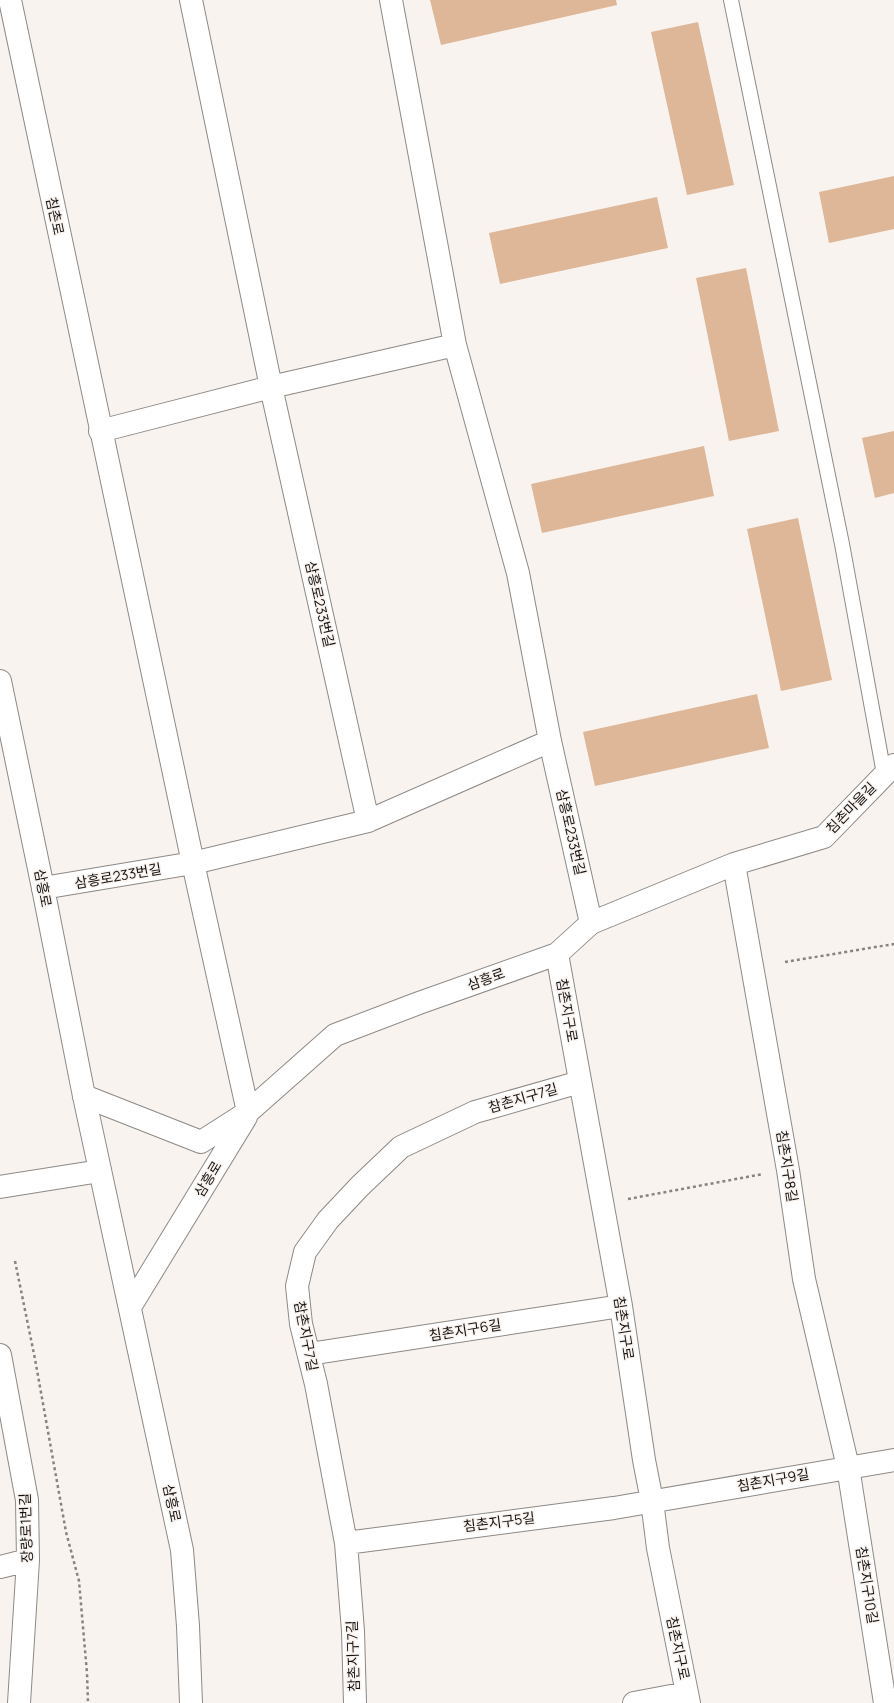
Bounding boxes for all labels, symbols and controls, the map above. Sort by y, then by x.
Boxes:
street label: 침촌로 [42,195,69,237]
street label: 삼흥로233번길 [301,559,340,649]
street label: 침촌마을길 [821,778,880,837]
street label: 삼흥로233번길 [552,787,591,877]
street label: 삼흥로233번길 [73,859,163,892]
street label: 삼흥로 [30,867,57,909]
street label: 삼흥로 [464,963,507,994]
street label: 침촌지구로 [553,977,582,1043]
street label: 참촌지구7길 [486,1079,560,1116]
street label: 침촌지구8길 [772,1129,803,1203]
street label: 삼흥로 [189,1157,226,1200]
street label: 침촌지구로 [610,1295,639,1361]
street label: 참촌지구7길 [290,1299,323,1373]
street label: 침촌지구6길 [427,1314,503,1345]
street label: 침촌지구9길 [735,1464,811,1495]
street label: 삼흥로 [159,1482,186,1524]
street label: 장량로1번길 [15,1493,36,1563]
street label: 침촌지구5길 [462,1508,536,1535]
street label: 침촌지구10길 [852,1545,883,1625]
street label: 침촌지구로 [663,1614,695,1681]
street label: 참촌지구7길 [342,1620,363,1692]

